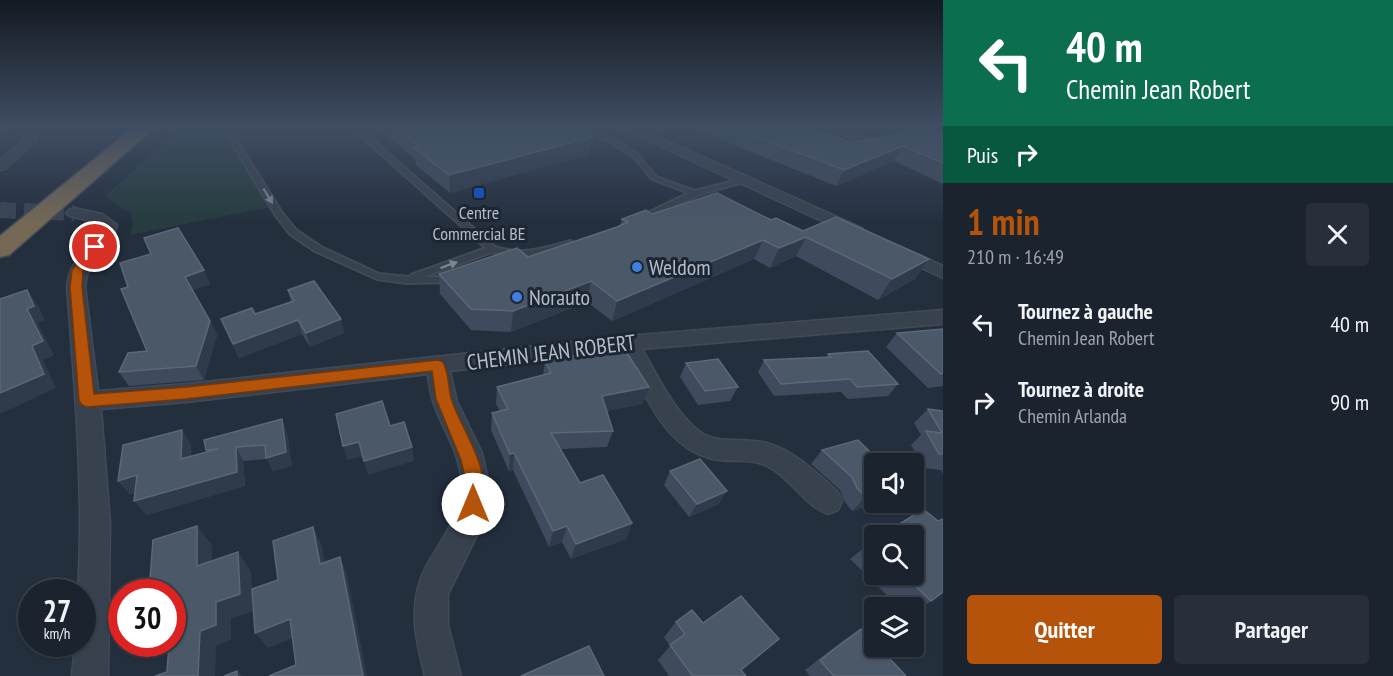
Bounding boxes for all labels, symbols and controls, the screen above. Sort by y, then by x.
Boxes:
text: 40 m [1066,19,1143,74]
icon: left [967,24,1045,102]
text: Chemin Jean Robert [1066,72,1250,106]
icon: right [1010,138,1043,171]
text: Puis [967,141,998,169]
marker: Centre Commercial BE [472,186,486,200]
one-way arrow [263,188,273,205]
text: 1 min [967,198,1040,245]
place label: Centre Commercial BE [432,201,526,245]
button: close [1306,203,1369,266]
pin [69,221,120,272]
icon: arrive [78,230,111,263]
text: 210 m · 16:49 [967,244,1064,270]
place label: Weldom [649,253,711,281]
one-way arrow [440,259,458,269]
marker: Weldom [630,260,644,274]
place label: Norauto [529,283,590,311]
marker: Norauto [510,290,524,304]
text: Tournez à gauche [1018,297,1153,325]
icon: left [967,308,1000,341]
text: 40 m [1330,310,1369,338]
text: Chemin Jean Robert [1018,325,1155,351]
street label: CHEMIN JEAN ROBERT [465,328,637,376]
text: Tournez à droite [1018,375,1144,403]
icon: right [967,386,1000,419]
text: 90 m [1330,388,1369,416]
text: Chemin Arlanda [1018,403,1127,429]
map controls [864,453,924,657]
button: sound [864,453,924,513]
position arrow [441,472,505,536]
button: search [864,525,924,585]
speed limit sign: 30 [108,579,186,657]
text: 27 [43,591,71,630]
button: Quitter [967,595,1162,664]
button: Partager [1174,595,1369,664]
button: layers [864,597,924,657]
text: km/h [44,624,70,643]

